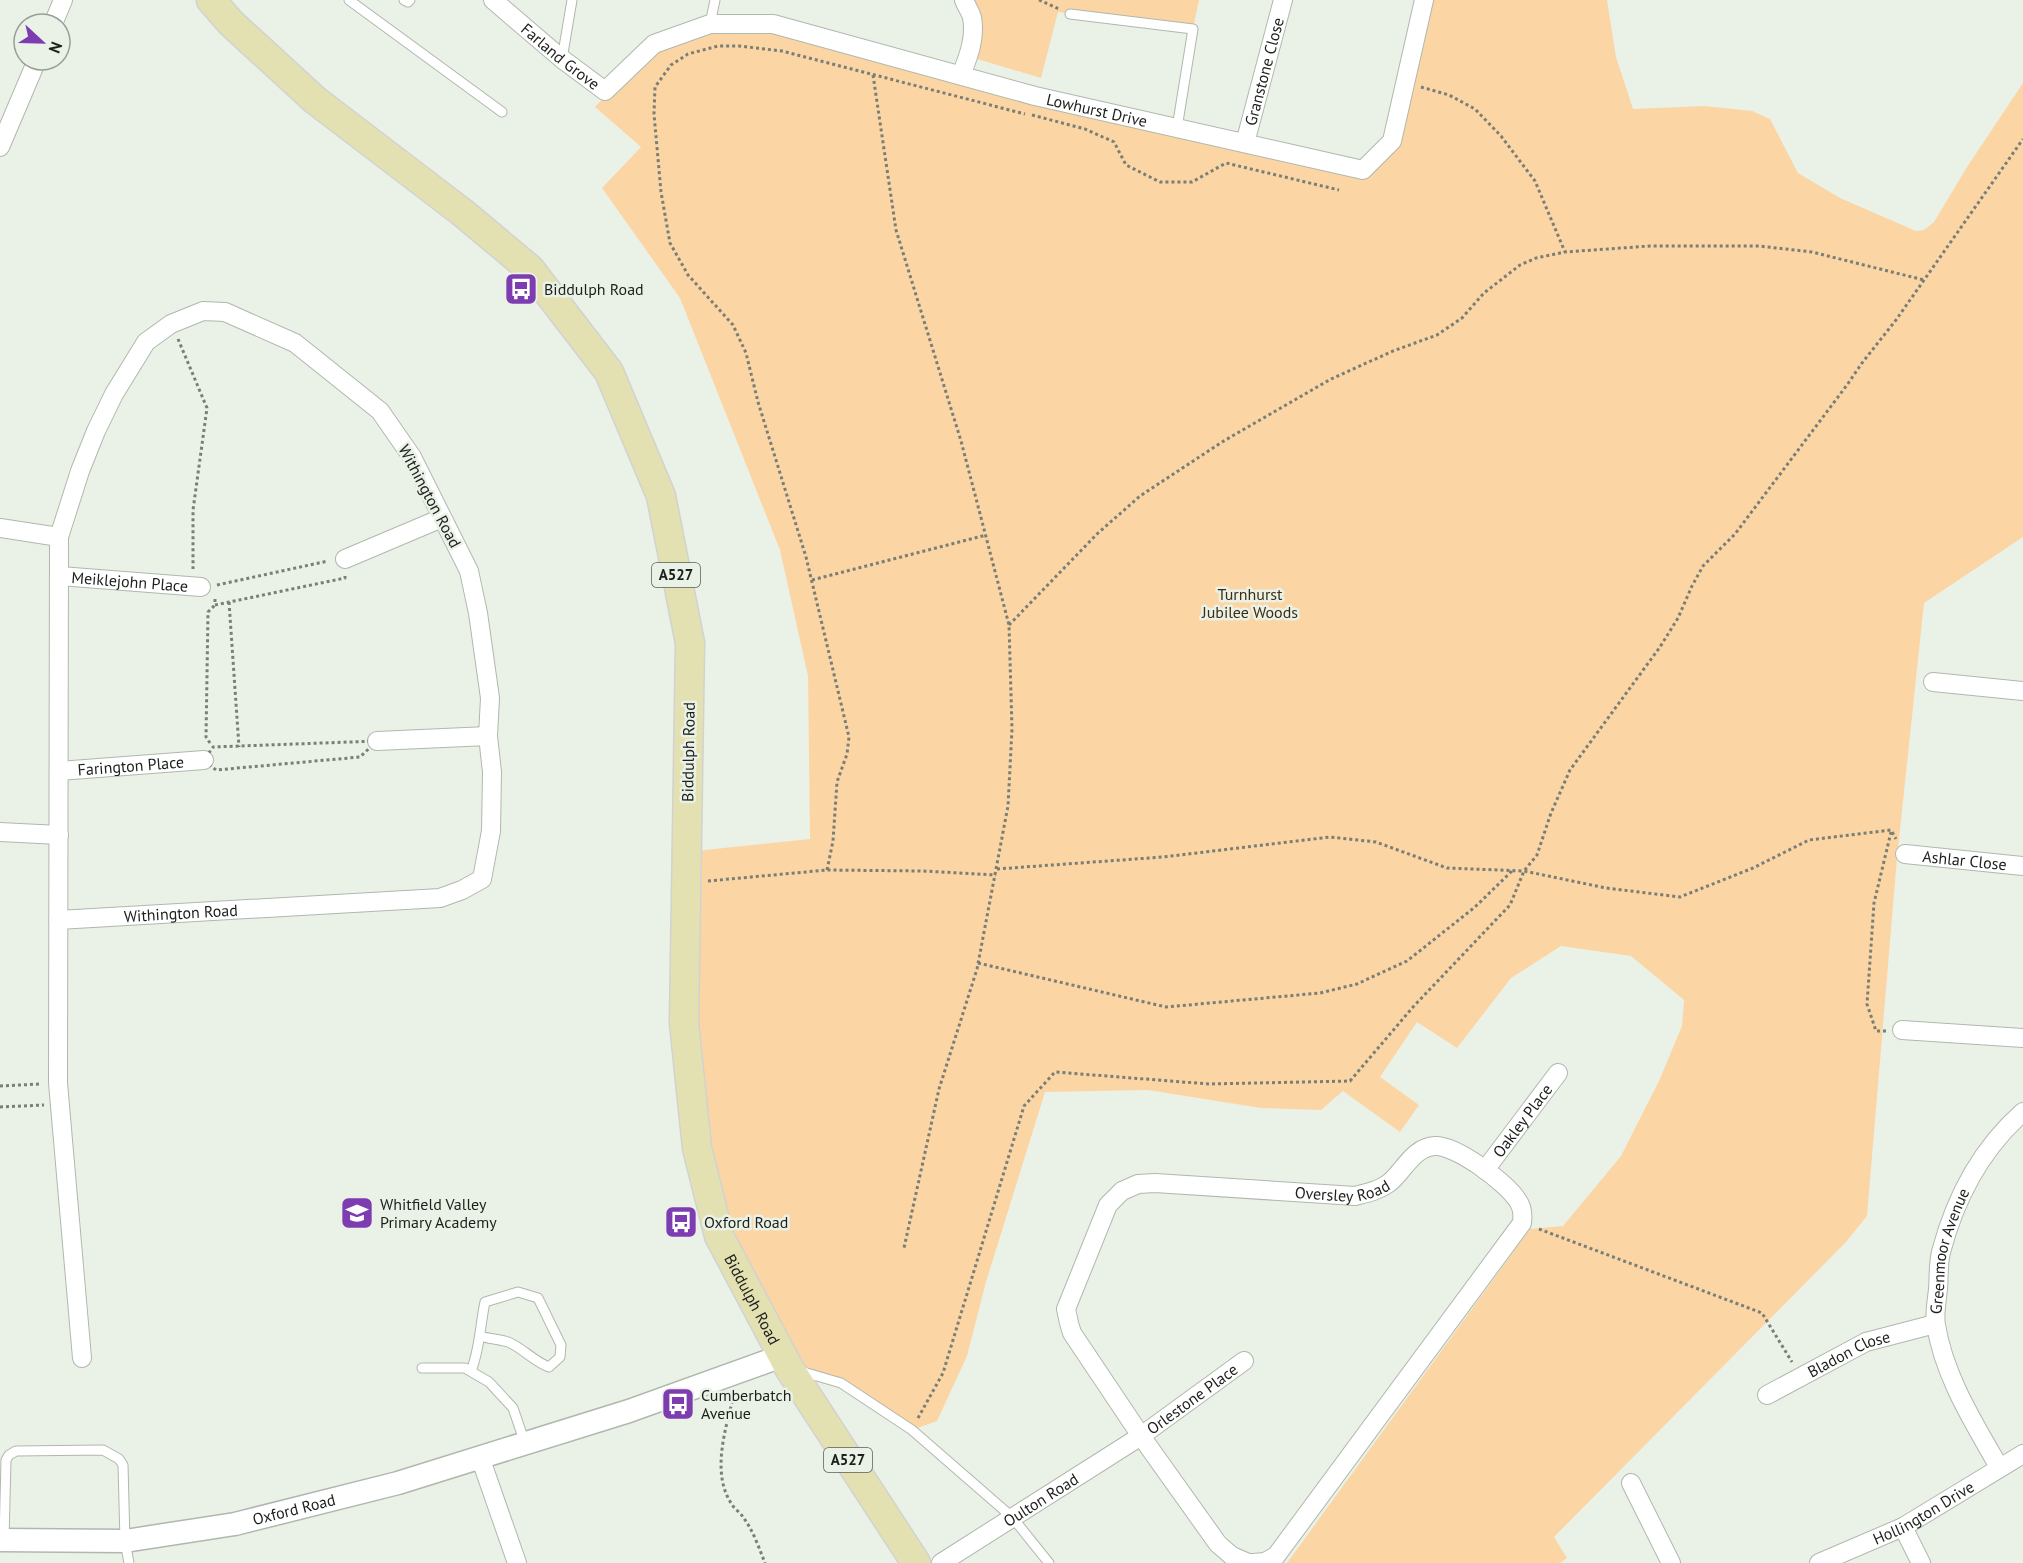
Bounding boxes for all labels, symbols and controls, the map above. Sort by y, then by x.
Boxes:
north arrow [12,12,72,72]
street label: Granstone Close [1240,15,1288,128]
street label: Farland Grove [517,19,604,94]
text: N [45,39,67,56]
street label: Lowhurst Drive [1045,89,1149,131]
bus stop icon: Biddulph Road [503,271,539,307]
place label: Biddulph Road [544,279,644,299]
street label: Withington Road [394,441,466,551]
road number: A527 [652,563,700,587]
street label: Meiklejohn Place [71,567,189,596]
park label: Turnhurst Jubilee Woods [1201,584,1298,622]
street label: Biddulph Road [677,702,699,802]
street label: Farington Place [77,752,185,780]
street label: Ashlar Close [1922,846,2008,874]
street label: Withington Road [123,900,238,926]
street label: Oakley Place [1488,1080,1556,1161]
street label: Oversley Road [1294,1175,1393,1206]
street label: Greenmoor Avenue [1925,1185,1973,1315]
place label: Whitfield Valley Primary Academy [380,1194,497,1232]
school or university icon: Whitfield Valley Primary Academy [339,1195,375,1231]
bus stop icon: Oxford Road [663,1204,699,1240]
place label: Oxford Road [704,1212,788,1232]
street label: Biddulph Road [720,1250,785,1348]
street label: Bladon Close [1804,1326,1892,1382]
street label: Orlestone Place [1143,1359,1241,1439]
place label: Cumberbatch Avenue [701,1385,791,1423]
bus stop icon: Cumberbatch Avenue [660,1386,696,1422]
road number: A527 [824,1448,872,1472]
street label: Oulton Road [999,1469,1082,1531]
street label: Hollington Drive [1870,1476,1978,1549]
street label: Oxford Road [250,1489,337,1529]

